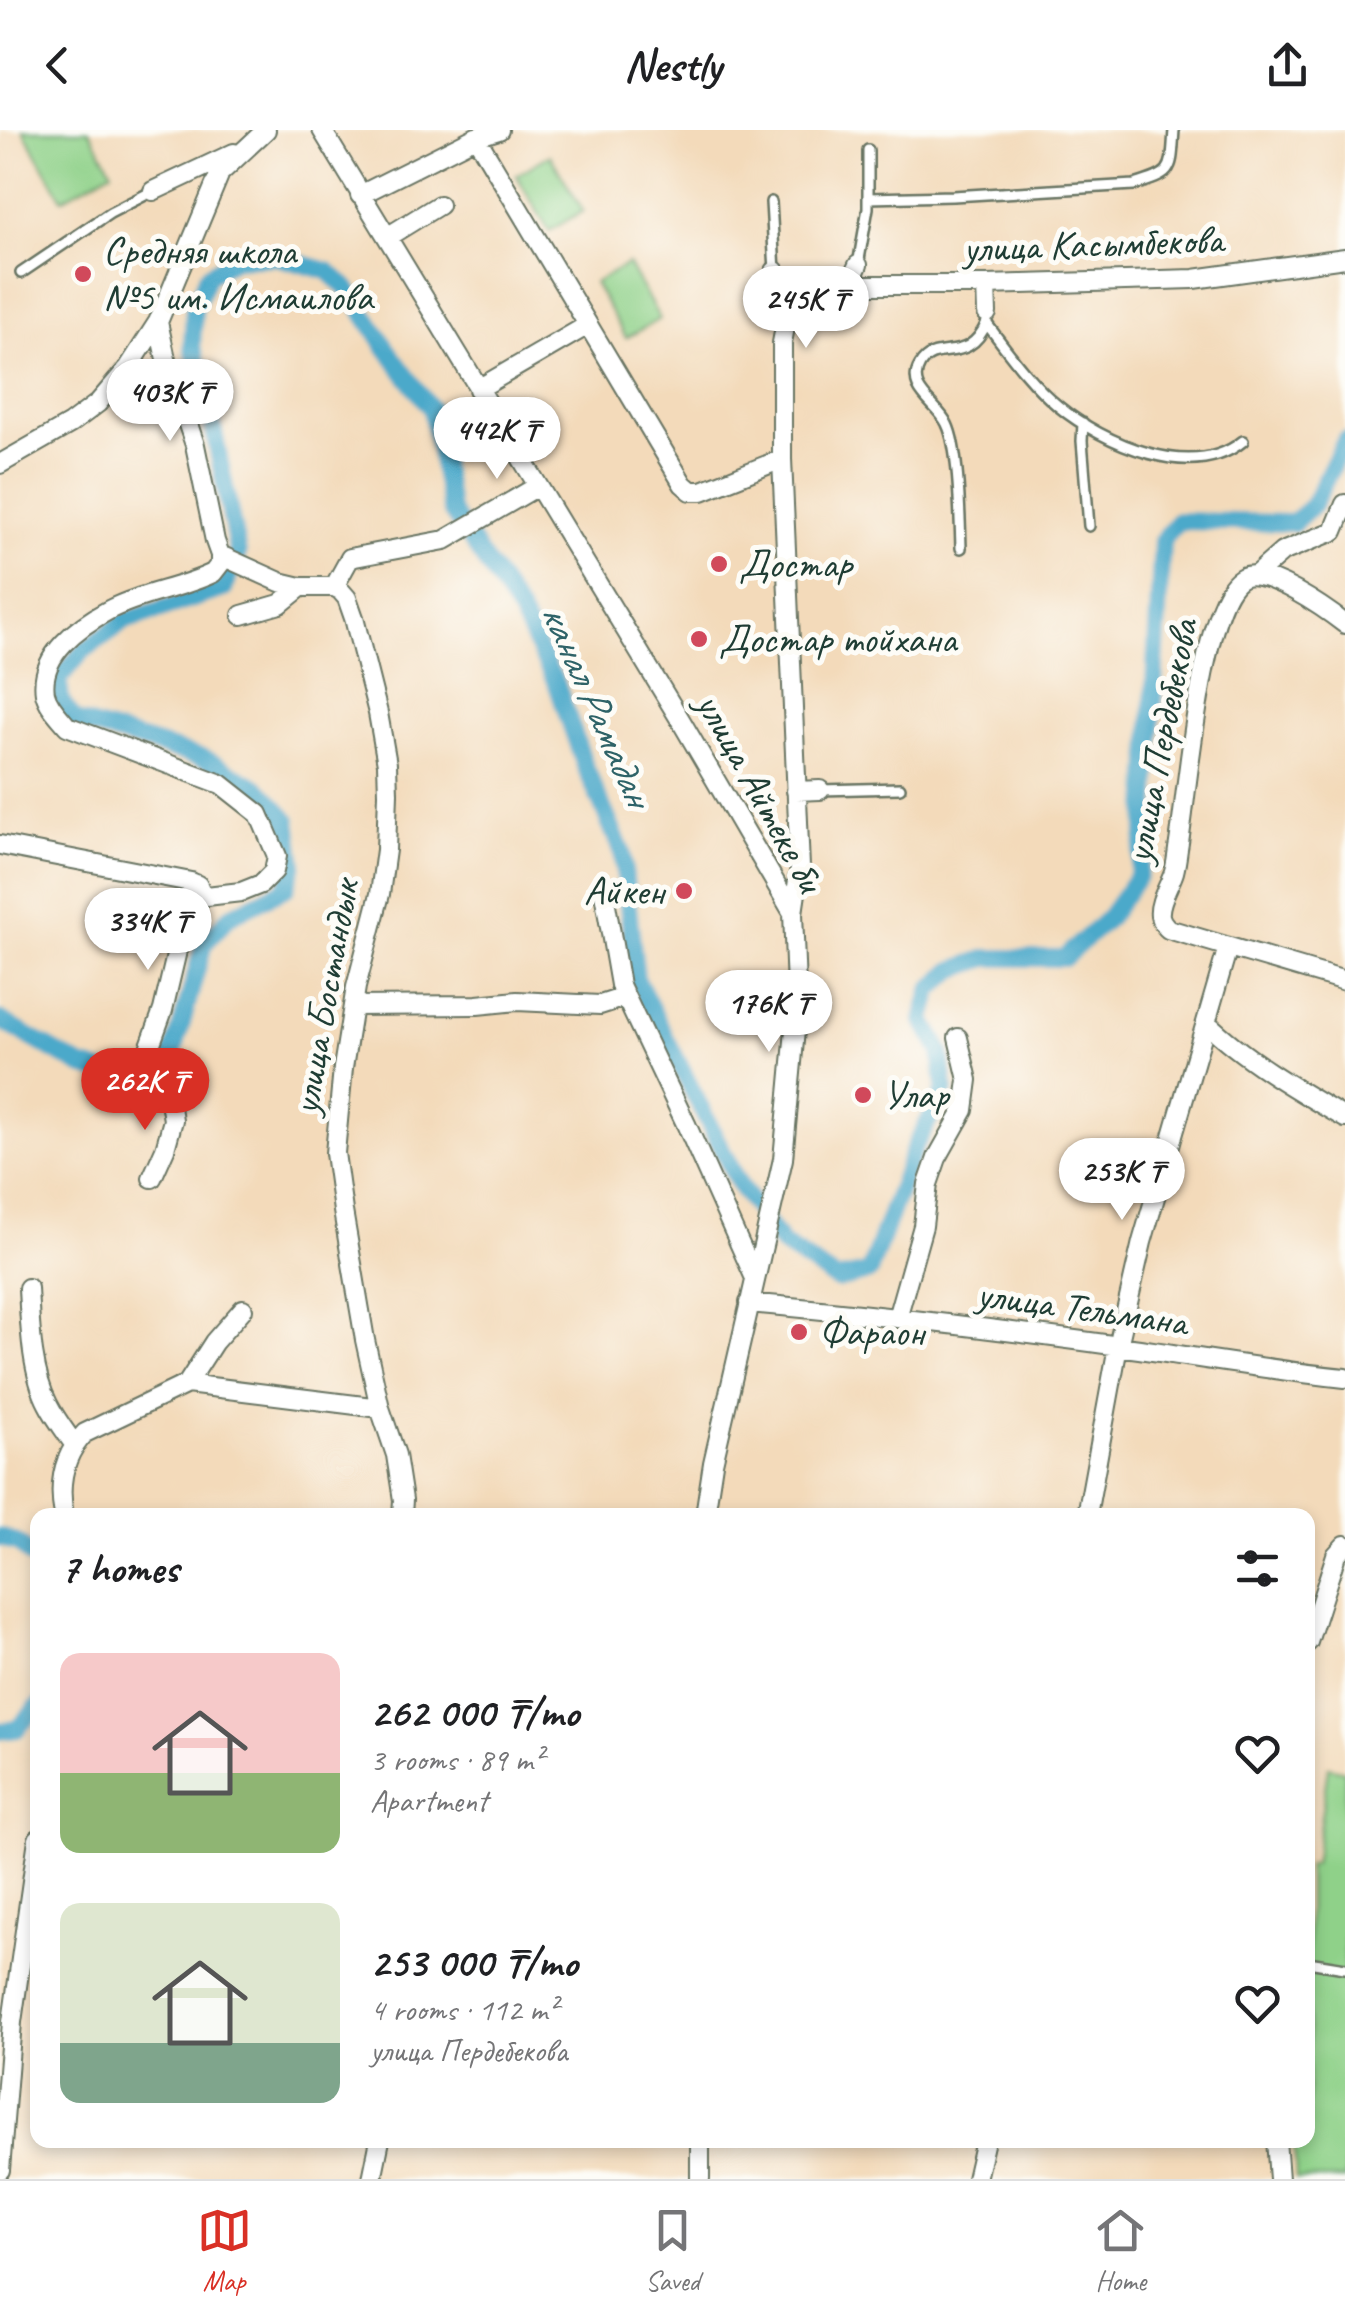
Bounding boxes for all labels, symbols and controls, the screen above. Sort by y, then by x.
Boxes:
text: Nestly [624,37,721,94]
icon: back [30,38,85,93]
icon: share [1260,38,1315,93]
street label: улица Касымбекова [960,214,1228,274]
place label: Средняя школа №5 им. Исмаилова [103,226,375,322]
marker: Средняя школа №5 им. Исмаилова [72,263,94,285]
pin: 245K ₸ [725,266,887,351]
text: 245K ₸ [765,278,847,319]
pin: 403K ₸ [89,359,251,444]
text: 403K ₸ [129,371,211,412]
pin: 442K ₸ [416,397,578,482]
text: 442K ₸ [456,409,538,450]
place label: Достар [739,539,855,589]
marker: Достар [708,553,730,575]
water label: канал Рамадан [528,594,667,820]
street label: улица Пердебекова [1113,612,1210,869]
place label: Достар тойхана [719,614,959,664]
marker: Достар тойхана [688,628,710,650]
street label: улица Айтеке би [684,682,837,903]
place label: Айкен [584,866,667,916]
street label: улица Бостандык [279,873,371,1120]
marker: Айкен [673,880,695,902]
pin: 334K ₸ [67,888,229,973]
text: 334K ₸ [107,900,189,941]
pin: 176K ₸ [688,970,850,1055]
text: 176K ₸ [727,982,811,1023]
pin: 262K ₸ [64,1048,226,1133]
text: 262K ₸ [103,1060,187,1101]
place label: Улар [883,1070,952,1120]
marker: Улар [852,1084,874,1106]
pin: 253K ₸ [1041,1138,1203,1223]
text: 253K ₸ [1081,1150,1163,1191]
street label: улица Тельмана [972,1268,1194,1348]
place label: Фараон [819,1307,927,1357]
marker: Фараон [788,1321,810,1343]
icon: filters [1230,1541,1285,1596]
text: 7 homes [60,1542,178,1595]
text: 262 000 ₸/mo [370,1686,579,1739]
icon: home [140,1693,260,1813]
icon: heart [1230,1726,1285,1781]
text: 3 rooms · 89 m² [370,1739,543,1780]
text: Apartment [370,1780,488,1821]
text: 253 000 ₸/mo [370,1936,577,1989]
icon: home [140,1943,260,2063]
icon: heart [1230,1976,1285,2031]
text: 4 rooms · 112 m² [370,1989,557,2030]
text: улица Пердебекова [370,2030,567,2071]
tab: Map [197,2203,252,2298]
tab: Saved [645,2203,700,2298]
tab: Home [1093,2203,1148,2298]

